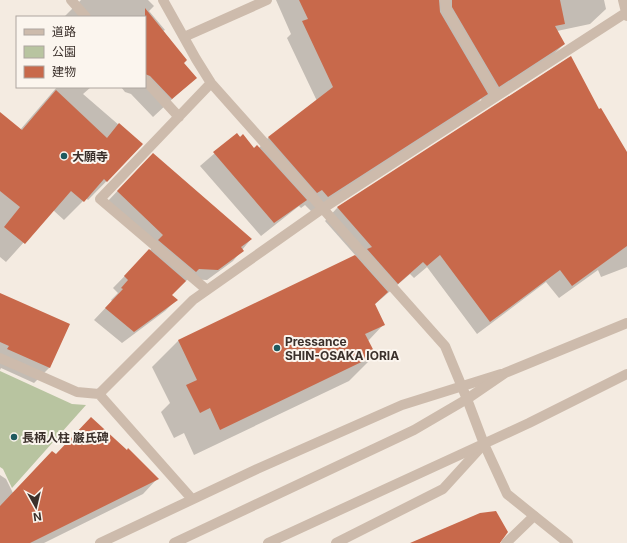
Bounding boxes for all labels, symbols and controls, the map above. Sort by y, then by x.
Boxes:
legend [16,16,146,88]
text: 道路 [52,24,76,39]
text: 公園 [52,44,76,59]
text: 建物 [52,64,76,79]
place label: 大願寺 [72,149,108,164]
marker: 大願寺 [59,151,69,161]
place label: Pressance SHIN-OSAKA IORIA [285,334,399,363]
marker: Pressance SHIN-OSAKA IORIA [272,343,282,353]
place label: 長柄人柱 巌氏碑 [22,430,109,445]
marker: 長柄人柱 巌氏碑 [9,432,19,442]
north arrow [16,487,56,527]
text: N [32,509,43,524]

